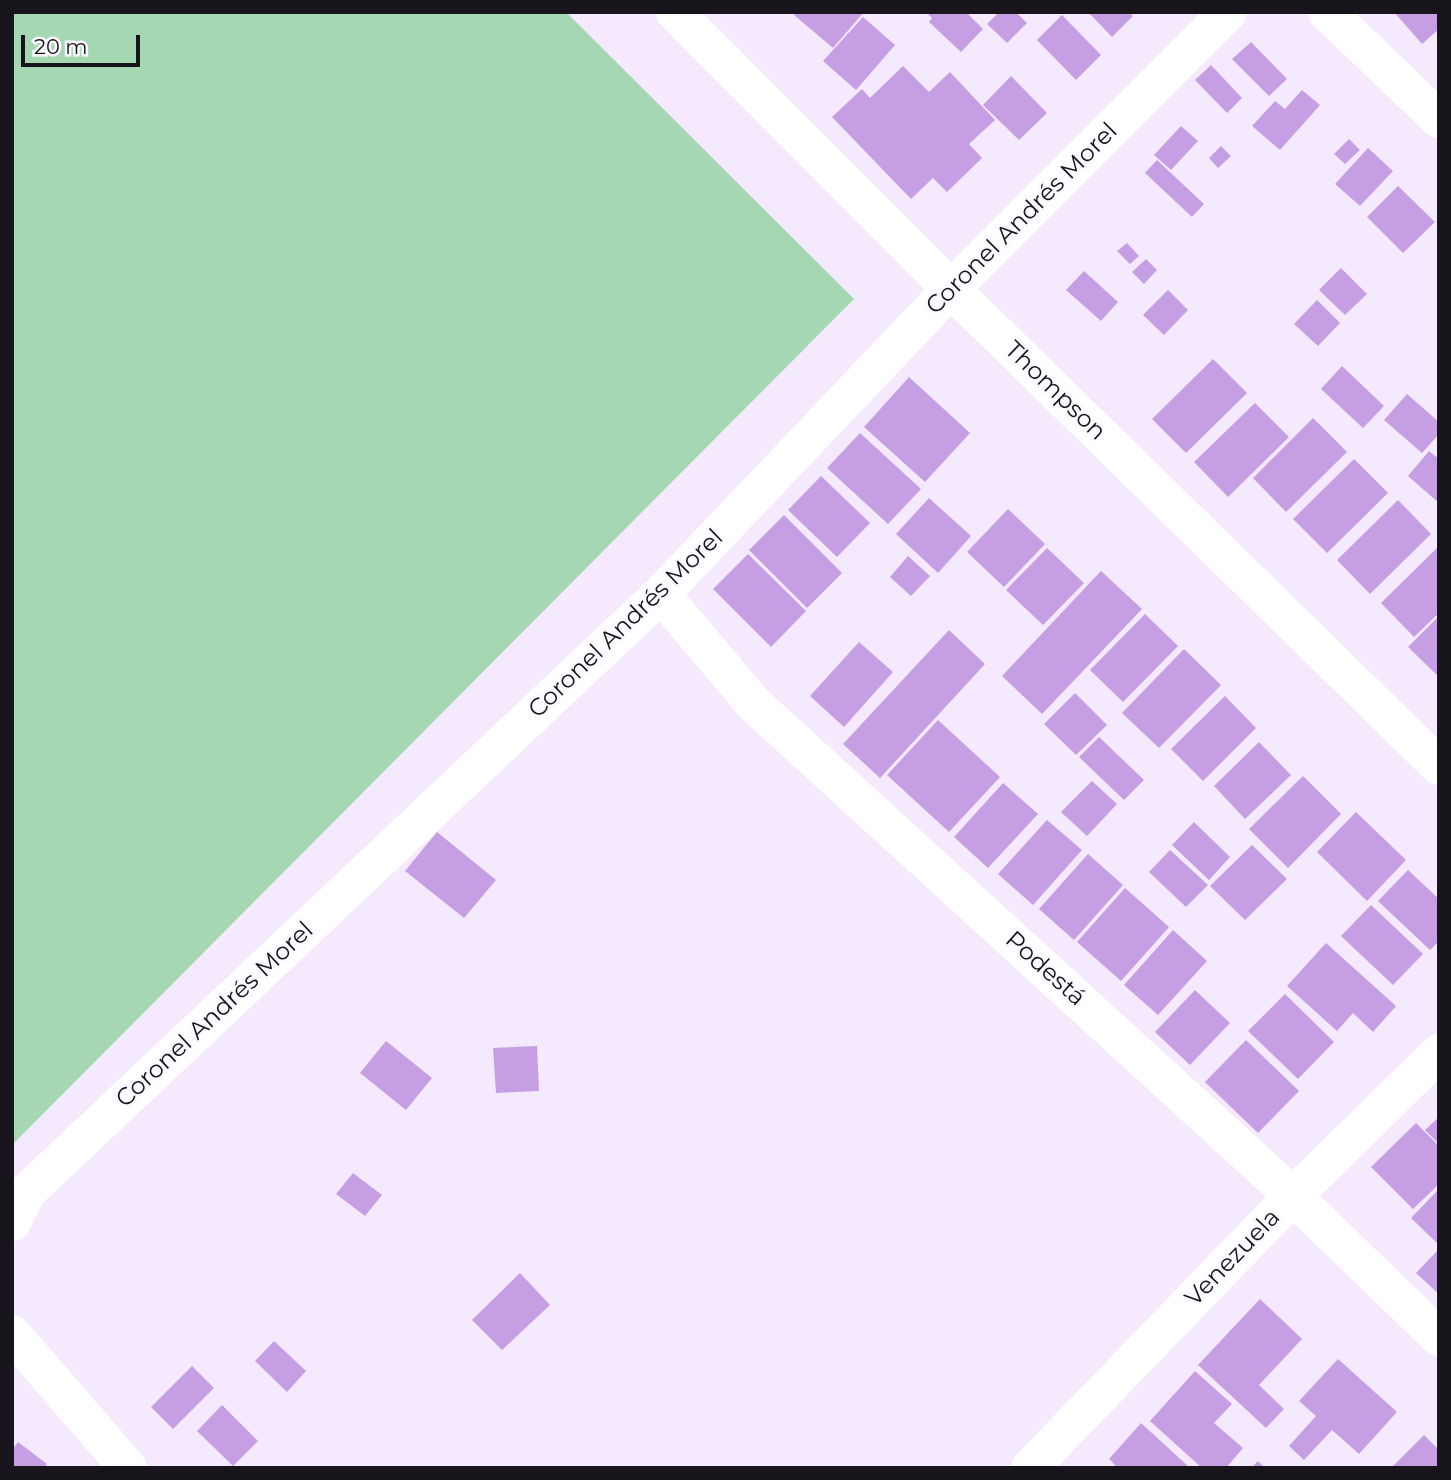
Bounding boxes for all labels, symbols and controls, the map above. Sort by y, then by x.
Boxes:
scale bar [24,21,144,65]
text: 20 m [34,34,88,59]
street label: Coronel Andrés Morel [920,117,1124,321]
street label: Thompson [998,336,1112,446]
street label: Coronel Andrés Morel [523,524,729,724]
street label: Coronel Andrés Morel [110,916,320,1114]
street label: Podestá [999,926,1091,1012]
street label: Venezuela [1180,1203,1286,1313]

